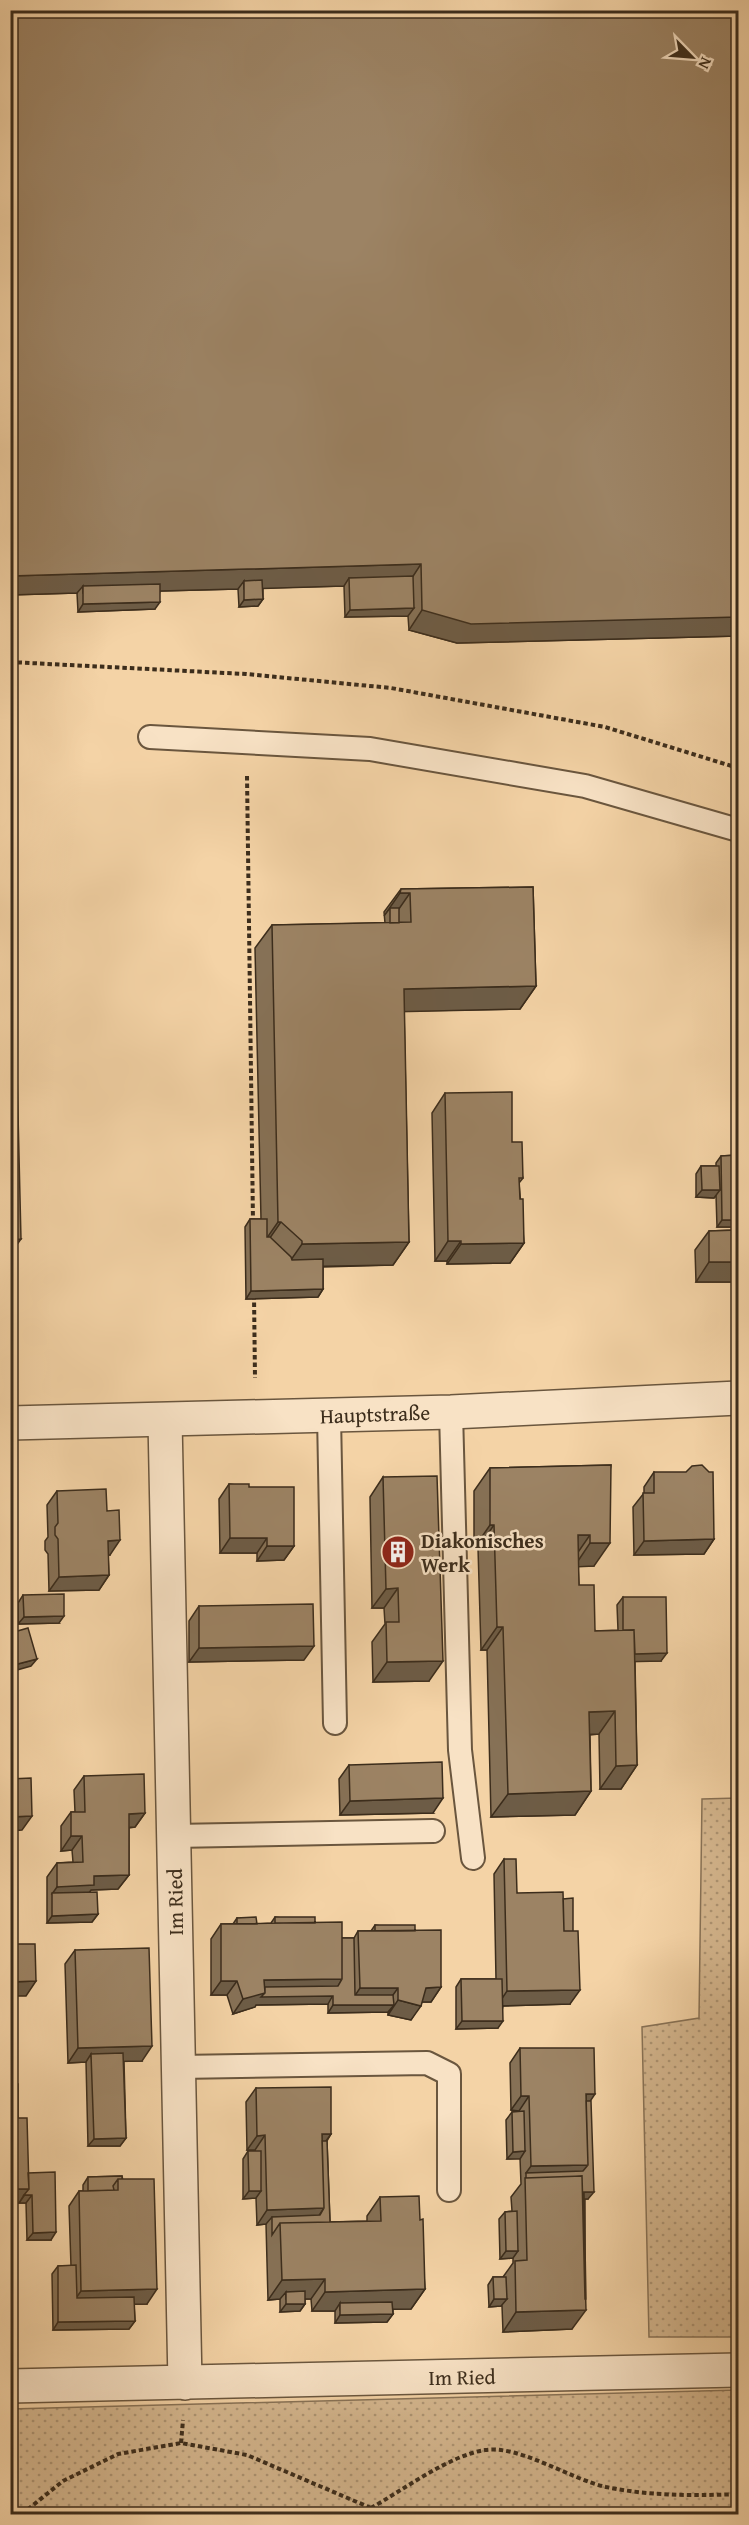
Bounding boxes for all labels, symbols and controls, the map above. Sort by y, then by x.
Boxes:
north arrow [662,27,722,87]
text: N [692,53,719,74]
street label: Hauptstraße [319,1397,431,1431]
place label: Diakonisches Werk [421,1525,544,1580]
building icon: Diakonisches Werk [380,1534,416,1570]
street label: Im Ried [159,1867,191,1936]
street label: Im Ried [428,2361,497,2393]

